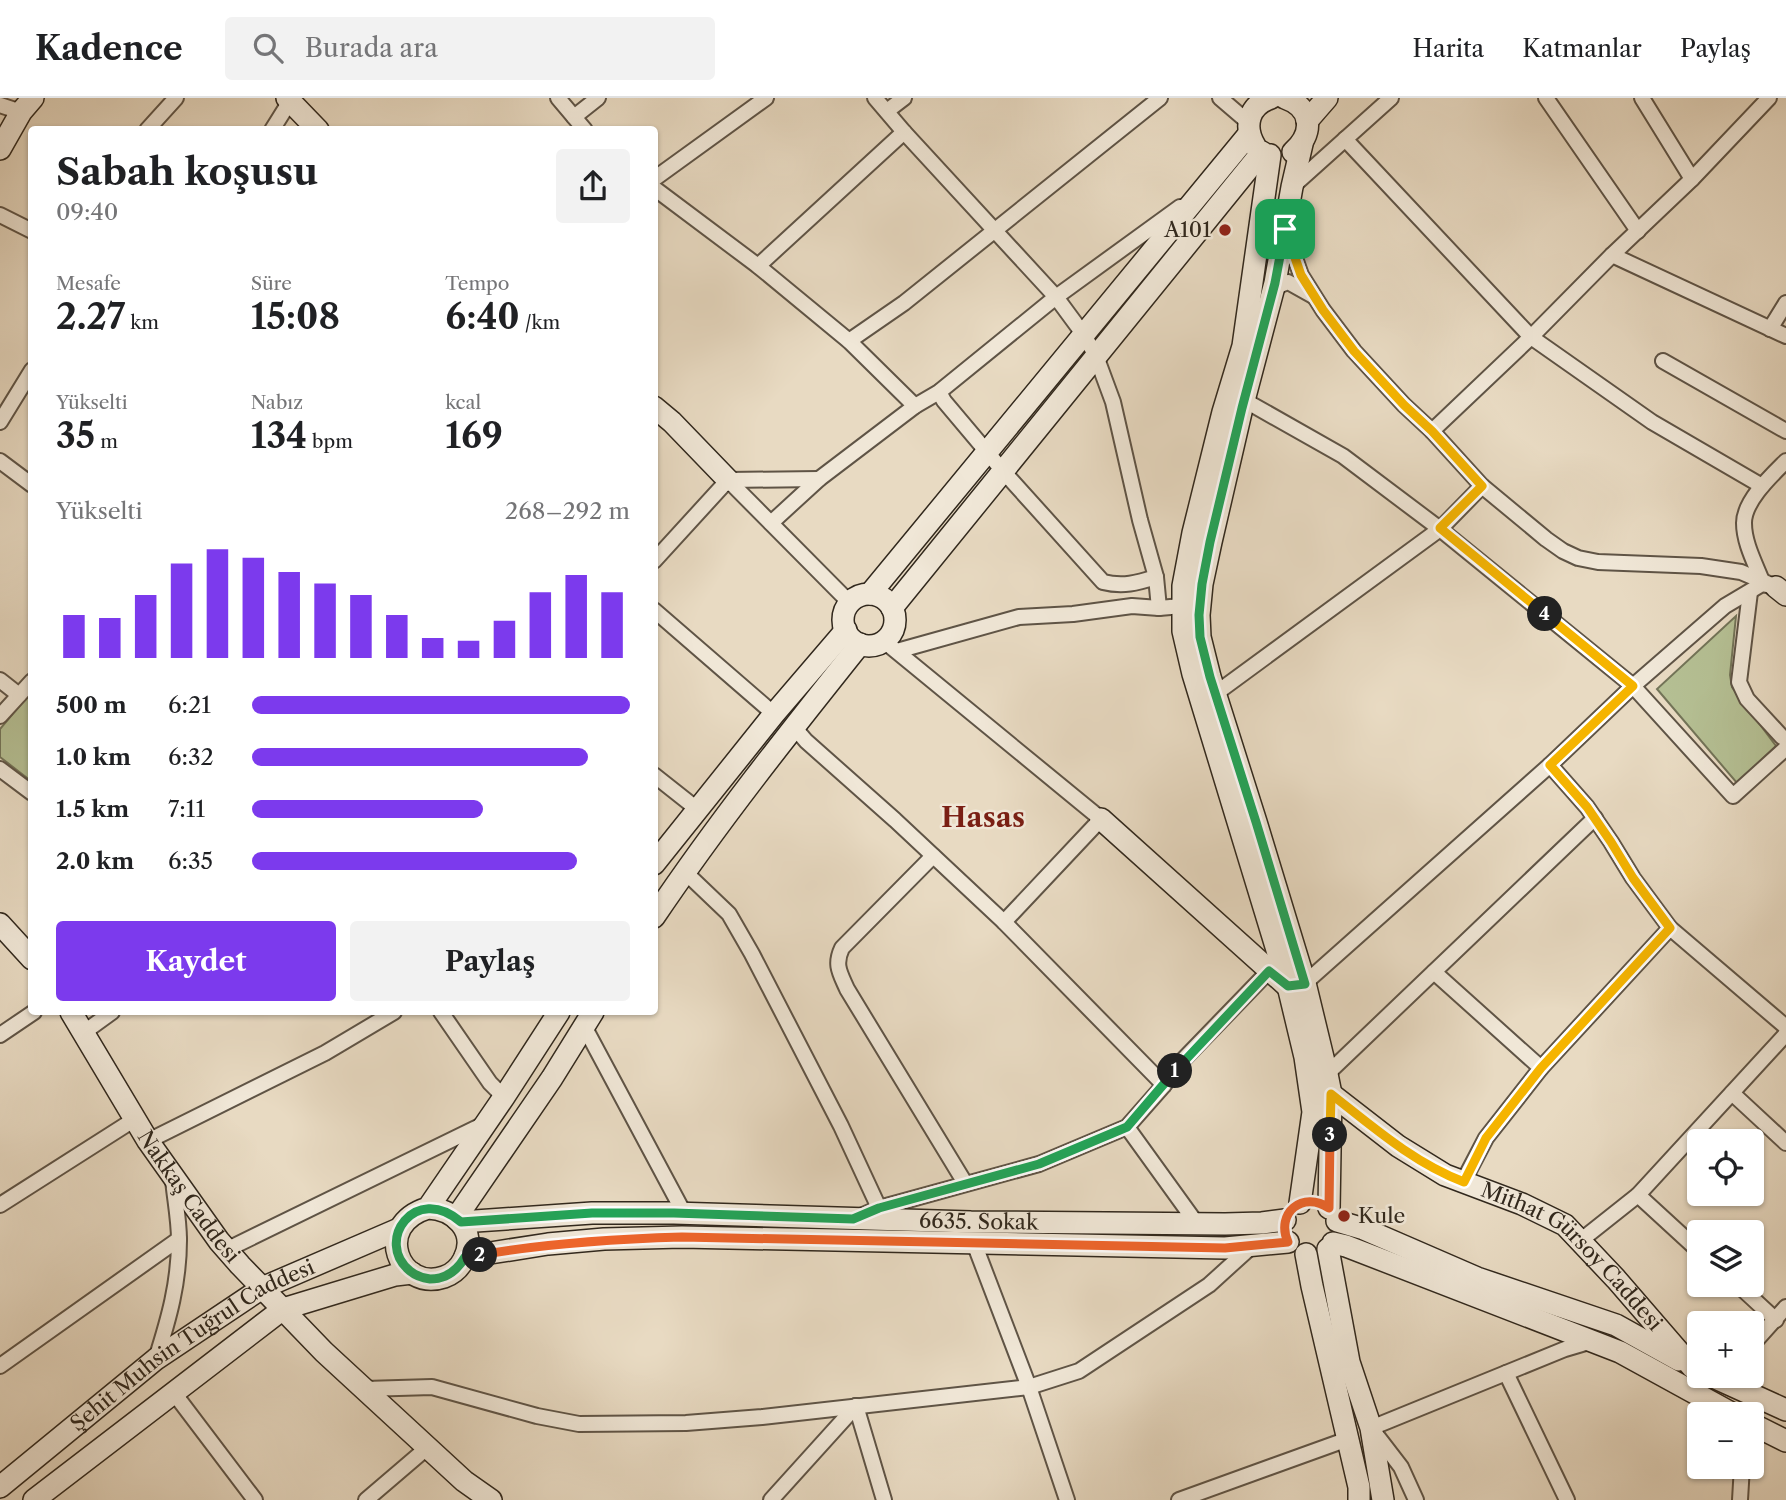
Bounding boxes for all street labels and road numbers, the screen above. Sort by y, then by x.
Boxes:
street label: Nakkaş Caddesi [133,1126,245,1268]
street label: Mithat Gürsoy Caddesi [1478,1177,1668,1335]
street label: 6635. Sokak [919,1207,1039,1235]
street label: Şehit Muhsin Tuğrul Caddesi [65,1254,318,1436]

